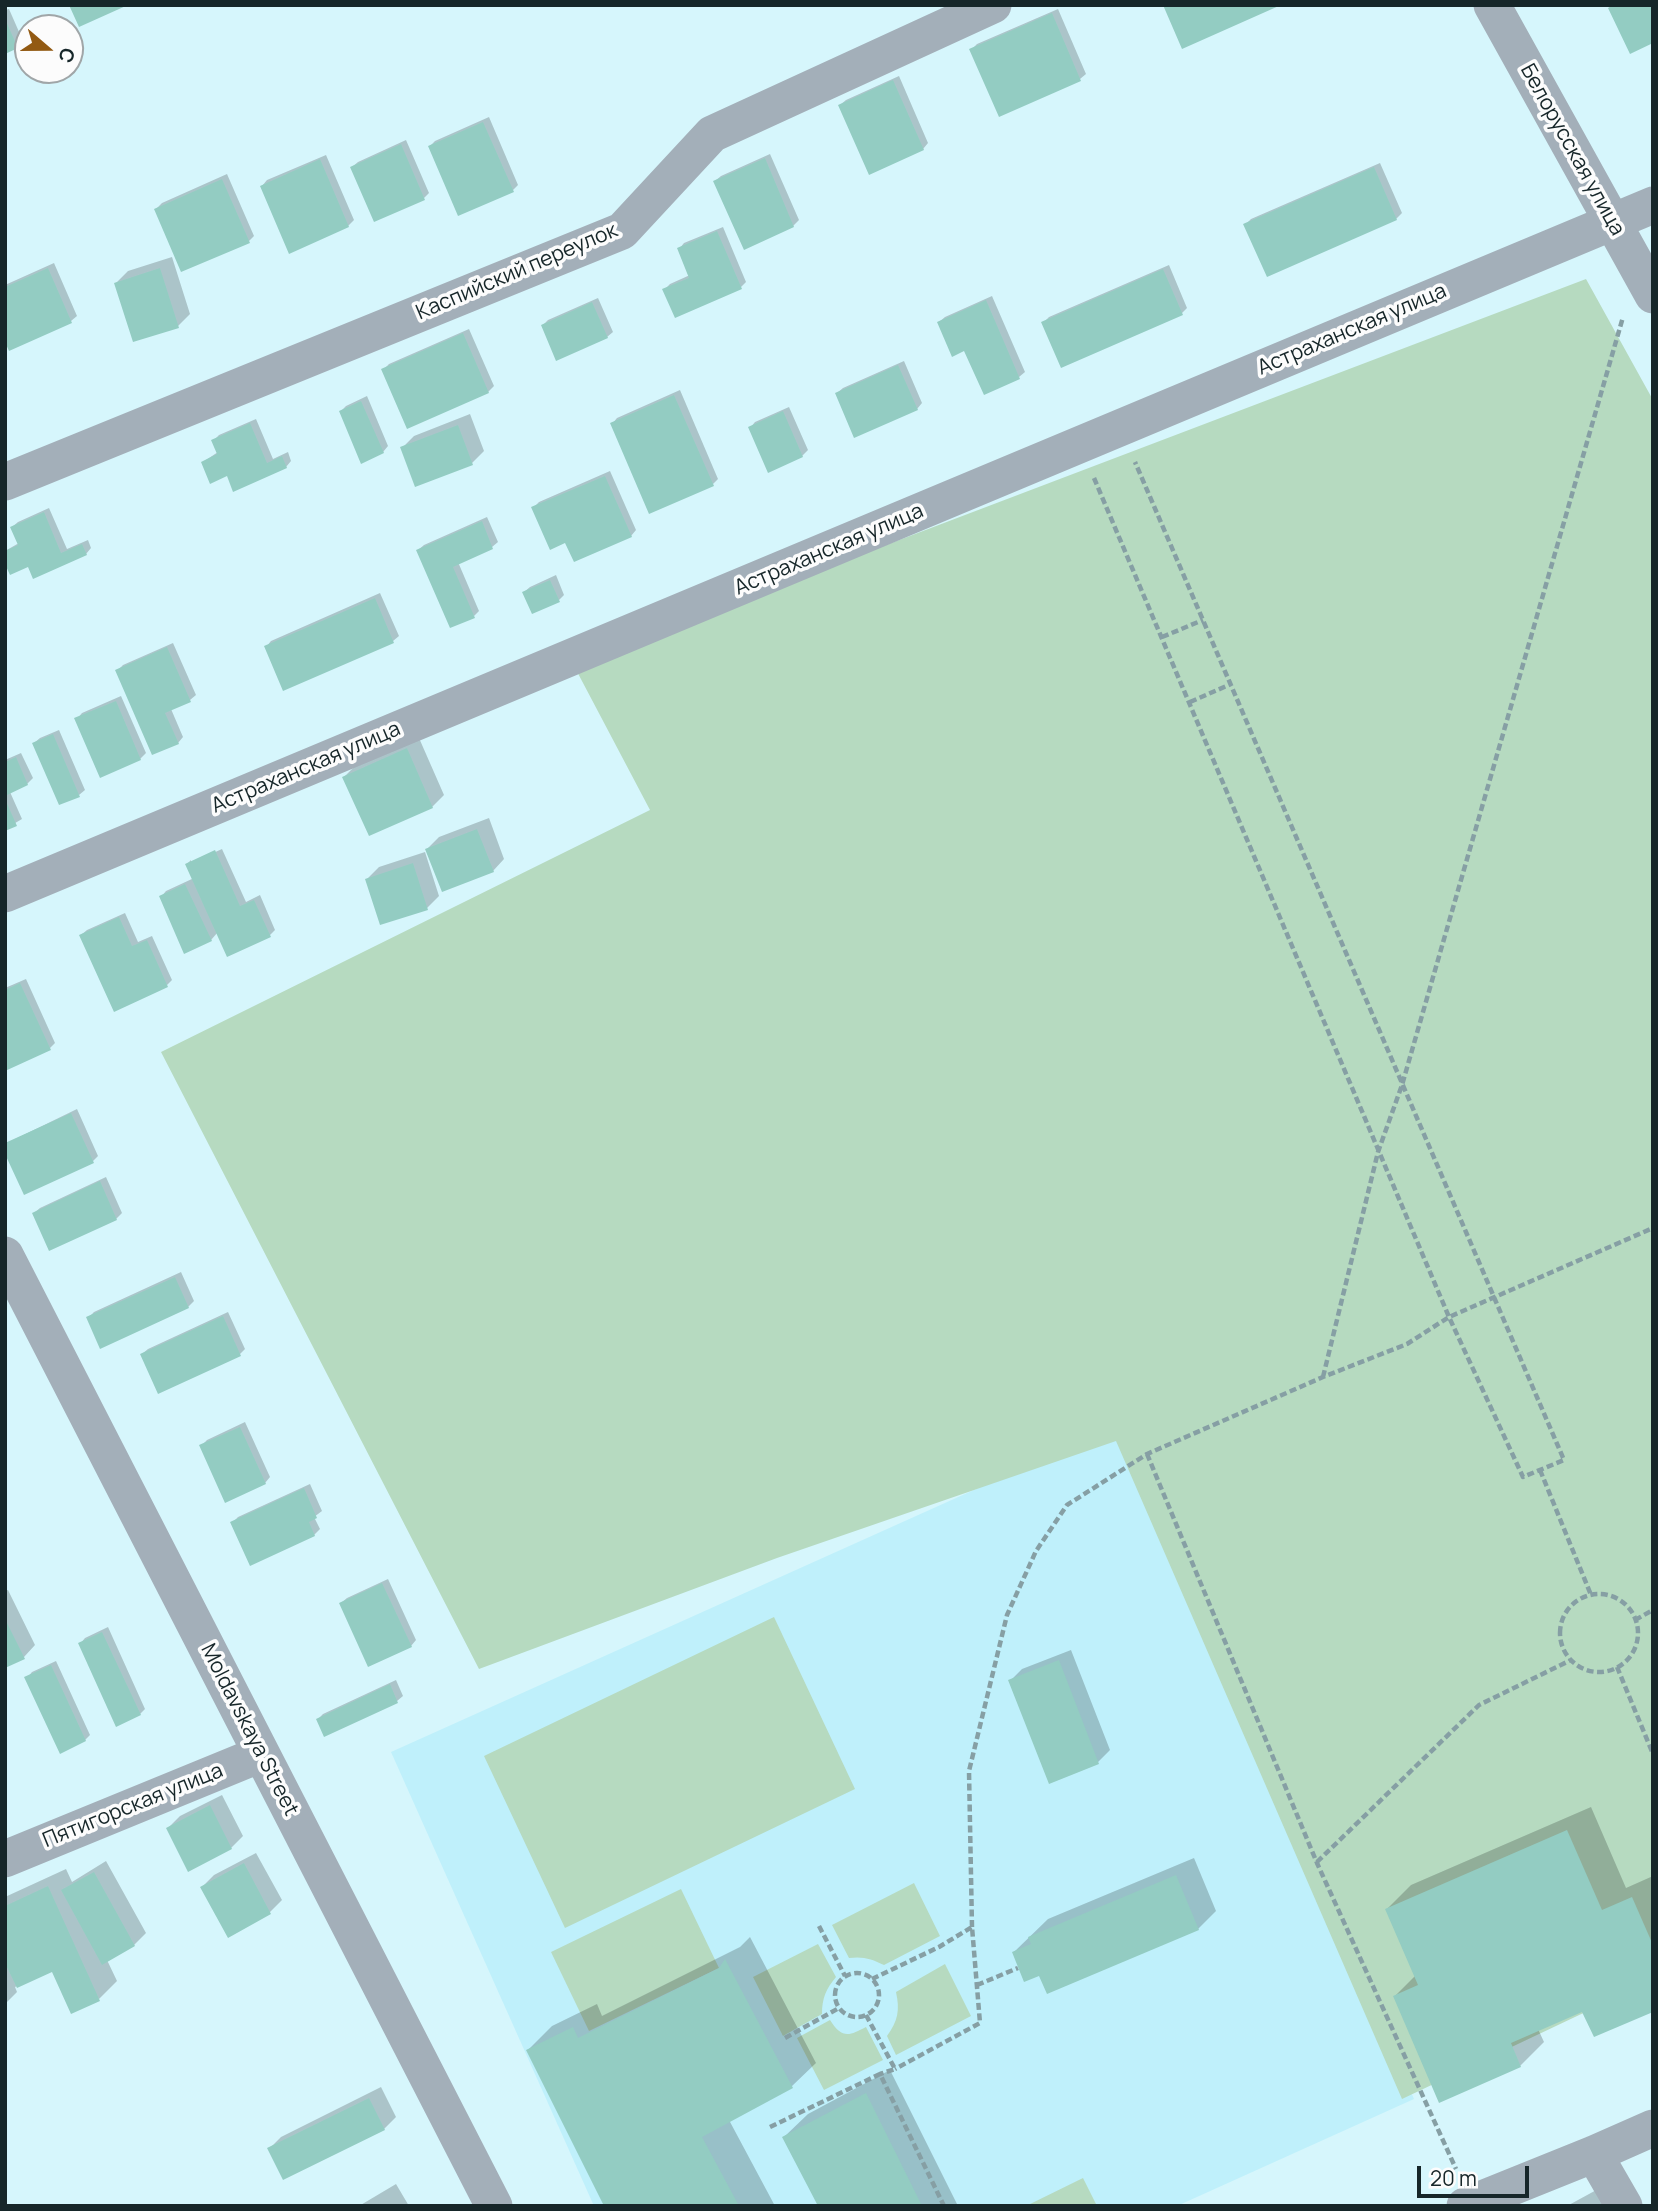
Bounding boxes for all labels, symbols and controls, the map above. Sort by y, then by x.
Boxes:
north arrow [14,14,84,84]
text: С [52,44,81,67]
street label: Белорусская улица [1514,60,1630,240]
street label: Каспийский переулок [413,218,621,326]
street label: Астраханская улица [1254,279,1450,381]
street label: Астраханская улица [731,499,927,601]
street label: Астраханская улица [208,717,404,819]
street label: Moldavskaya Street [195,1640,303,1820]
street label: Пятигорская улица [39,1758,227,1854]
scale bar [1420,2152,1532,2196]
text: 20 m [1430,2164,1477,2192]

